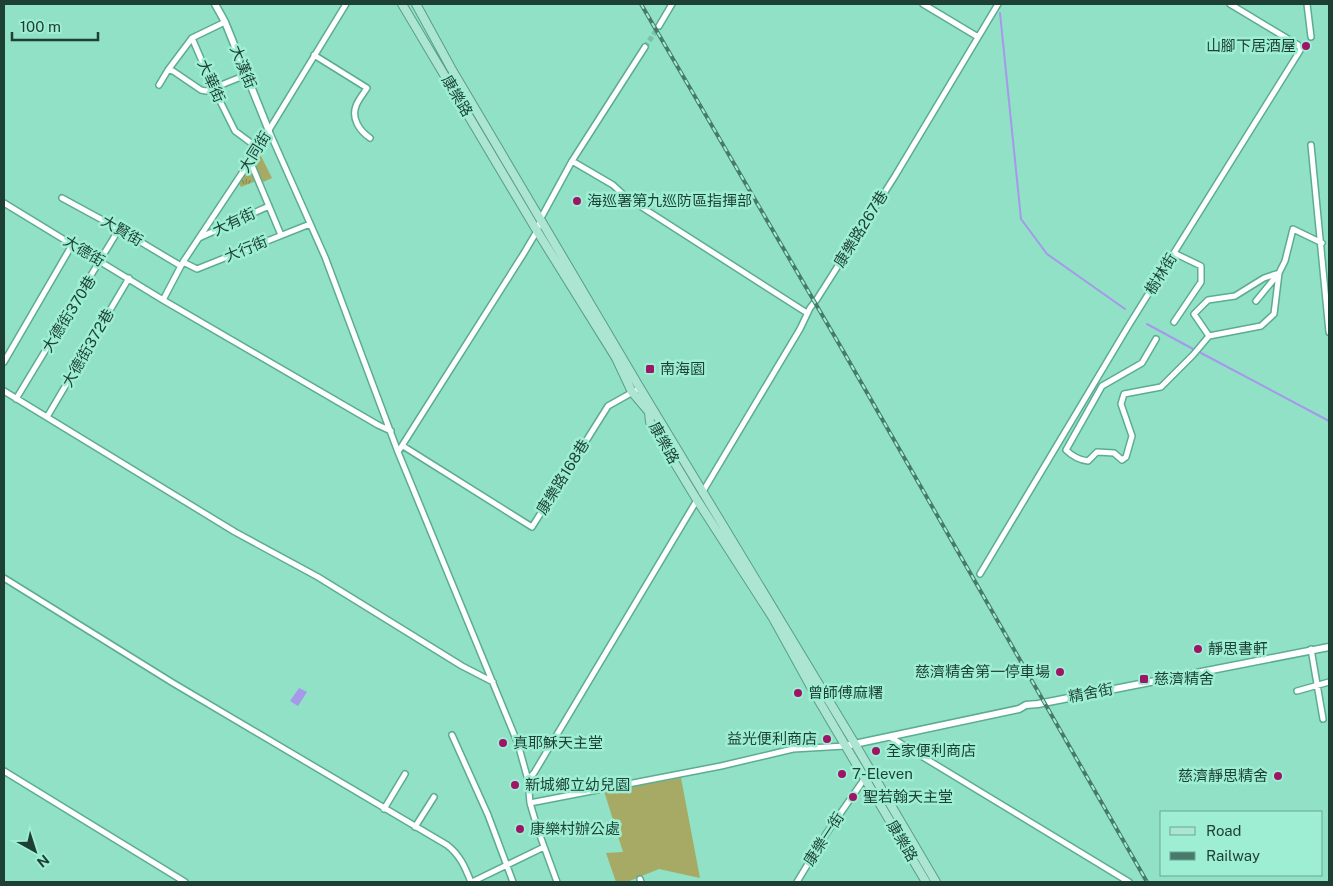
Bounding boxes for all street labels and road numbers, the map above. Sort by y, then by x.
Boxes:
street label: 大漢街 [227,43,260,91]
street label: 大華街 [195,57,228,105]
street label: 康樂路 [439,72,476,119]
street label: 大同街 [235,128,274,175]
street label: 康樂路267巷 [830,187,891,270]
street label: 大有街 [210,204,258,239]
street label: 大賢街 [99,212,146,249]
street label: 大德街 [61,232,108,269]
street label: 大行街 [222,232,270,265]
street label: 樹林街 [1141,250,1180,297]
street label: 大德街370巷 [38,272,99,355]
street label: 大德街372巷 [58,306,117,390]
street label: 康樂路 [646,419,683,467]
street label: 康樂路168巷 [533,436,592,517]
street label: 精舍街 [1067,680,1115,705]
street label: 康樂一街 [800,809,847,869]
street label: 康樂路 [884,817,921,864]

